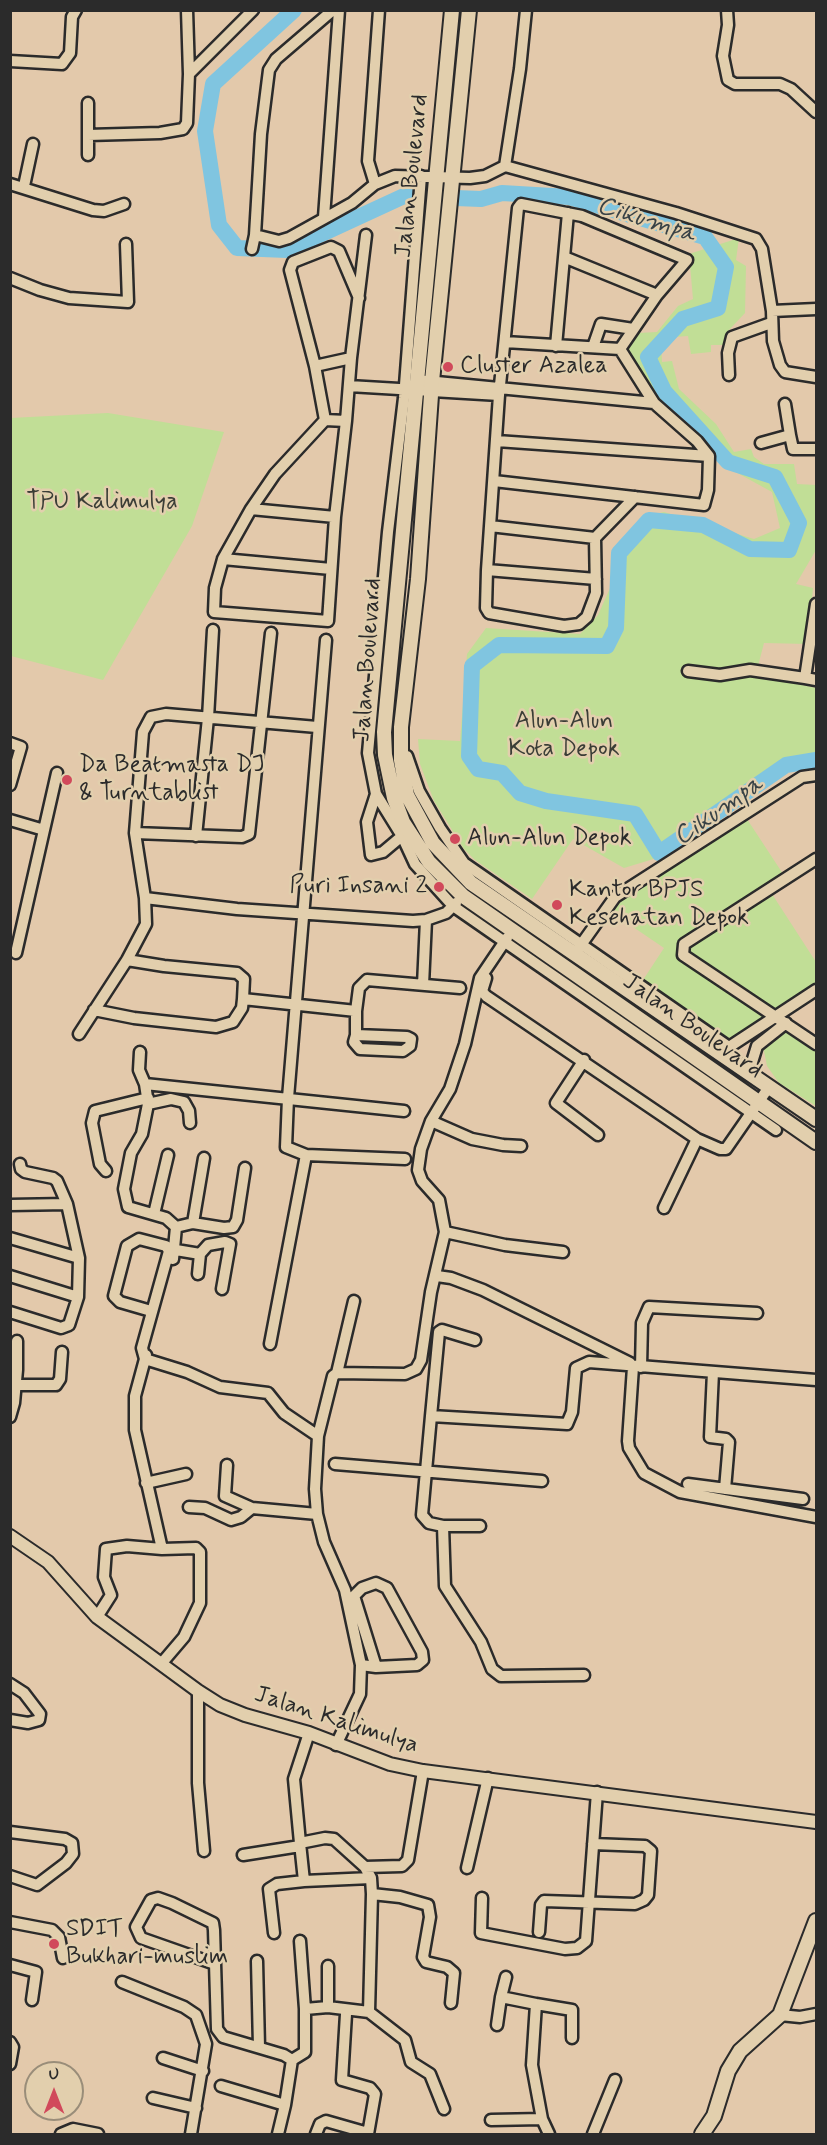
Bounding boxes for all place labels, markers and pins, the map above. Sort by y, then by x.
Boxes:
place label: Cluster Azalea [460,353,607,381]
marker: Cluster Azalea [441,360,455,374]
place label: Da Beatmasta DJ & Turntablist [79,752,264,808]
marker: Da Beatmasta DJ & Turntablist [60,773,74,787]
place label: Alun-Alun Depok [467,825,632,853]
marker: Alun-Alun Depok [448,832,462,846]
place label: Puri Insani 2 [289,873,427,901]
place label: Kantor BPJS Kesehatan Depok [569,877,749,933]
marker: Puri Insani 2 [432,880,446,894]
marker: Kantor BPJS Kesehatan Depok [550,898,564,912]
place label: SDIT Bukhari-muslim [66,1916,228,1972]
marker: SDIT Bukhari-muslim [47,1937,61,1951]

